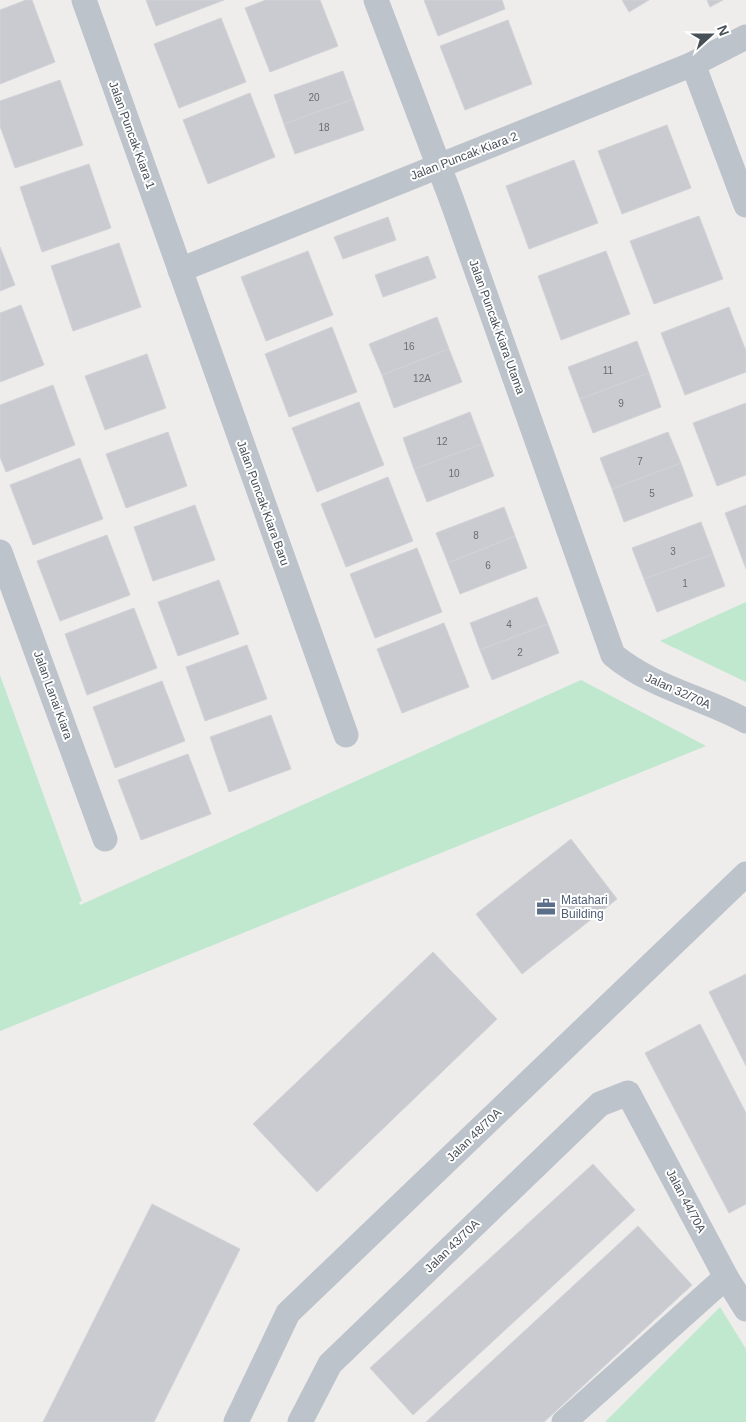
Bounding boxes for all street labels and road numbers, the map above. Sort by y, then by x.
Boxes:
street label: Jalan Puncak Kiara 1 [106,79,158,191]
street label: Jalan Puncak Kiara 2 [409,129,520,183]
street label: Jalan Puncak Kiara Utama [466,258,528,396]
street label: Jalan Puncak Kiara Baru [234,439,292,567]
street label: Jalan Lanai Kiara [31,649,76,741]
street label: Jalan 32/70A [643,670,713,712]
street label: Jalan 48/70A [444,1106,504,1164]
street label: Jalan 44/70A [663,1167,709,1235]
street label: Jalan 43/70A [422,1217,482,1275]

